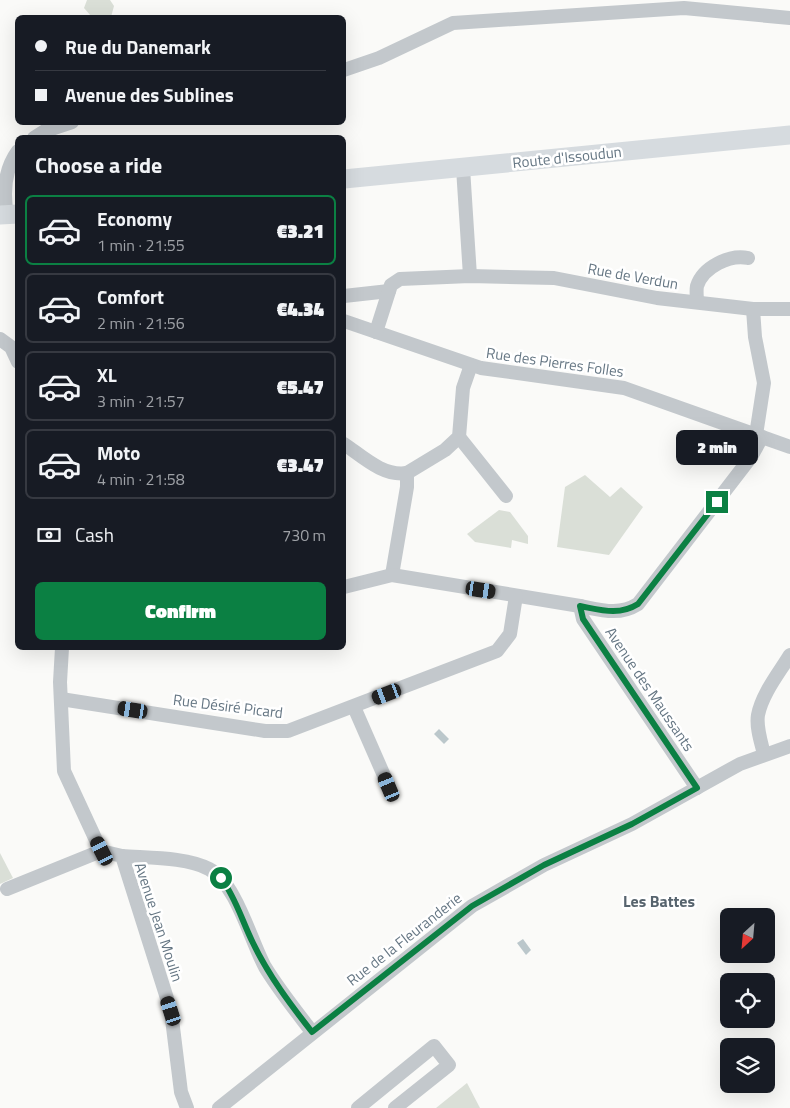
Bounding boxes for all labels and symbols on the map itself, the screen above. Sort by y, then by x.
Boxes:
street label: Route d'Issoudun [511,140,623,174]
street label: Rue de Verdun [586,257,680,295]
street label: Rue des Pierres Folles [485,341,625,383]
callout: 2 min [676,430,758,464]
route end [706,491,728,513]
car [465,580,496,600]
street label: Avenue des Maussants [600,622,700,756]
car [370,682,403,706]
street label: Rue Désiré Picard [172,688,284,724]
car [117,700,148,720]
car [376,770,401,804]
car [88,834,115,868]
street label: Avenue Jean Moulin [129,859,189,985]
route start [210,867,232,889]
street label: Rue de la Fleuranderie [342,887,466,991]
district label: Les Battes [623,889,695,913]
north arrow [720,908,775,962]
car [159,994,182,1028]

